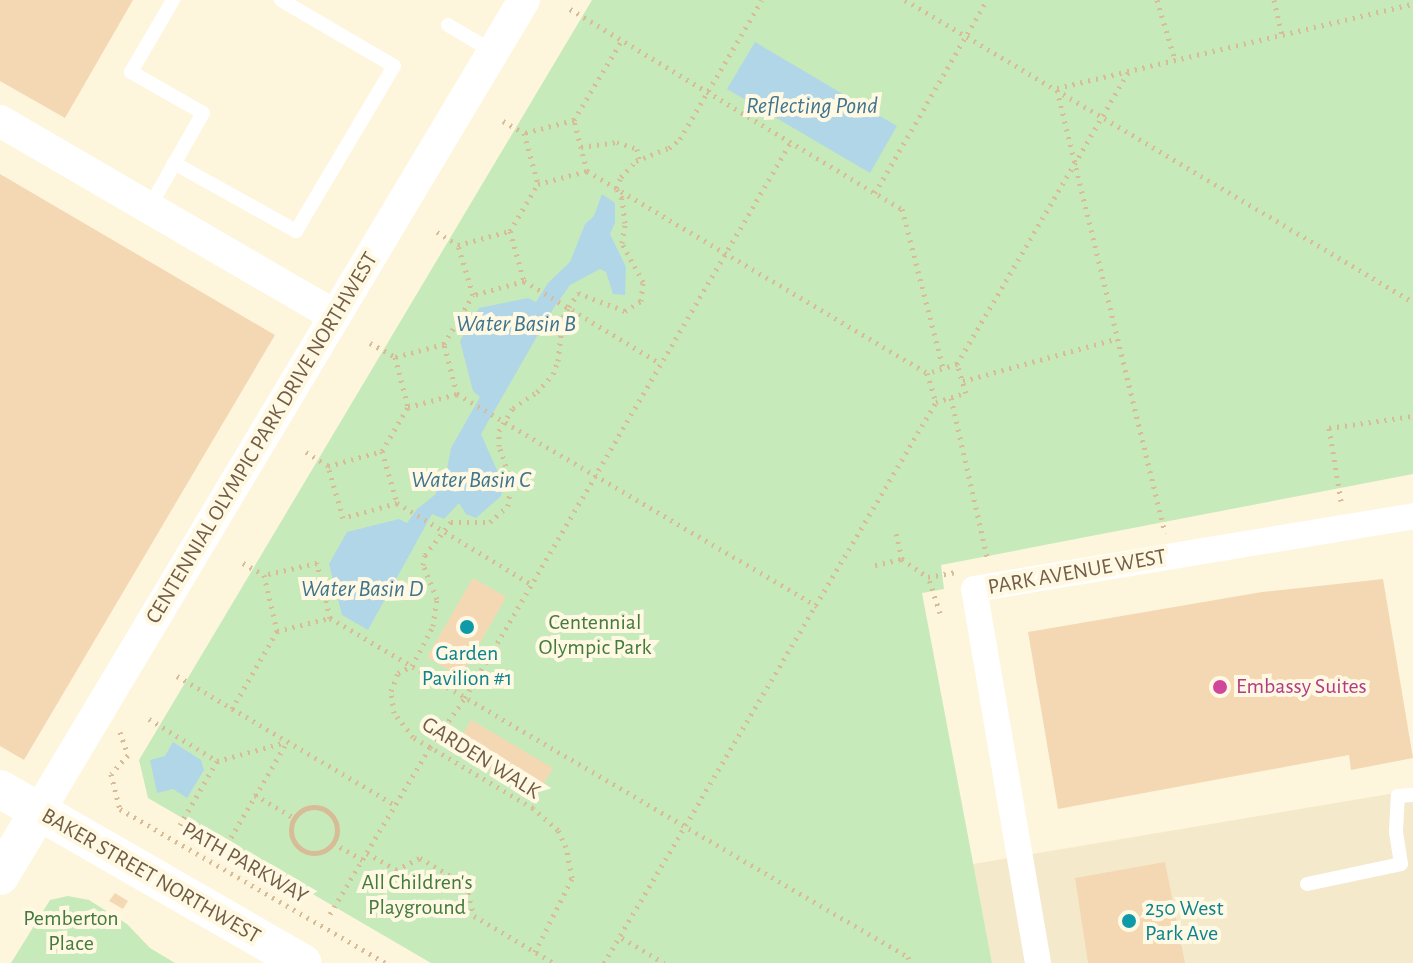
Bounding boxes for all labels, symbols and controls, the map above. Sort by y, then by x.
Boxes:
water label: Reflecting Pond [746,93,878,121]
street label: CENTENNIAL OLYMPIC PARK DRIVE NORTHWEST [140,247,384,629]
water label: Water Basin B [456,311,576,339]
water label: Water Basin C [411,467,531,495]
street label: PARK AVENUE WEST [986,543,1168,601]
water label: Water Basin D [301,576,423,604]
park label: Centennial Olympic Park [539,609,651,660]
marker: Garden Pavilion #1 [458,618,476,636]
place label: Garden Pavilion #1 [422,640,512,692]
place label: Embassy Suites [1236,674,1367,700]
marker: Embassy Suites [1211,678,1229,696]
street label: GARDEN WALK [417,711,545,805]
street label: BAKER STREET NORTHWEST [37,803,265,949]
street label: PATH PARKWAY [177,816,313,910]
park label: All Children's Playground [361,869,473,920]
place label: 250 West Park Ave [1145,895,1223,946]
park label: Pemberton Place [23,905,119,956]
marker: 250 West Park Ave [1120,912,1138,930]

